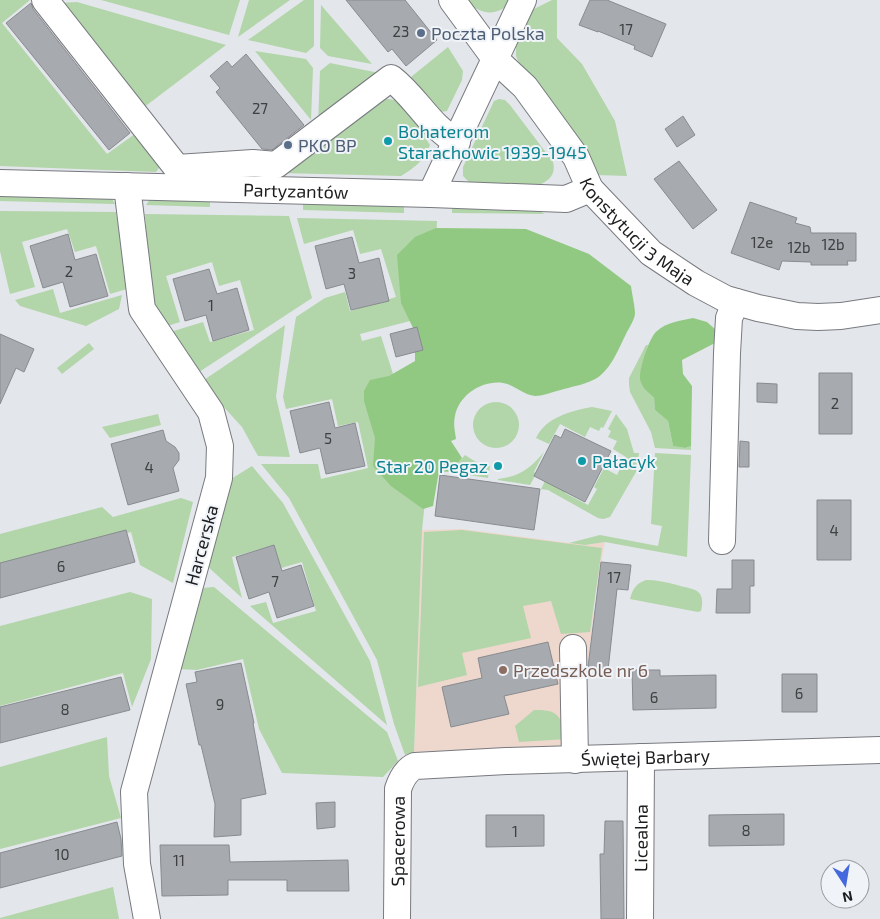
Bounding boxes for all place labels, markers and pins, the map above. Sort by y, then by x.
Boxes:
place label: Poczta Polska [431,22,545,44]
marker: Poczta Polska [415,27,427,39]
place label: Bohaterom Starachowic 1939-1945 [398,120,587,163]
place label: PKO BP [298,134,357,156]
marker: Bohaterom Starachowic 1939-1945 [382,135,394,147]
marker: PKO BP [282,139,294,151]
place label: Pałacyk [592,450,656,472]
place label: Star 20 Pegaz [376,455,488,477]
marker: Pałacyk [576,455,588,467]
marker: Star 20 Pegaz [492,460,504,472]
place label: Przedszkole nr 6 [513,659,648,681]
marker: Przedszkole nr 6 [497,664,509,676]

